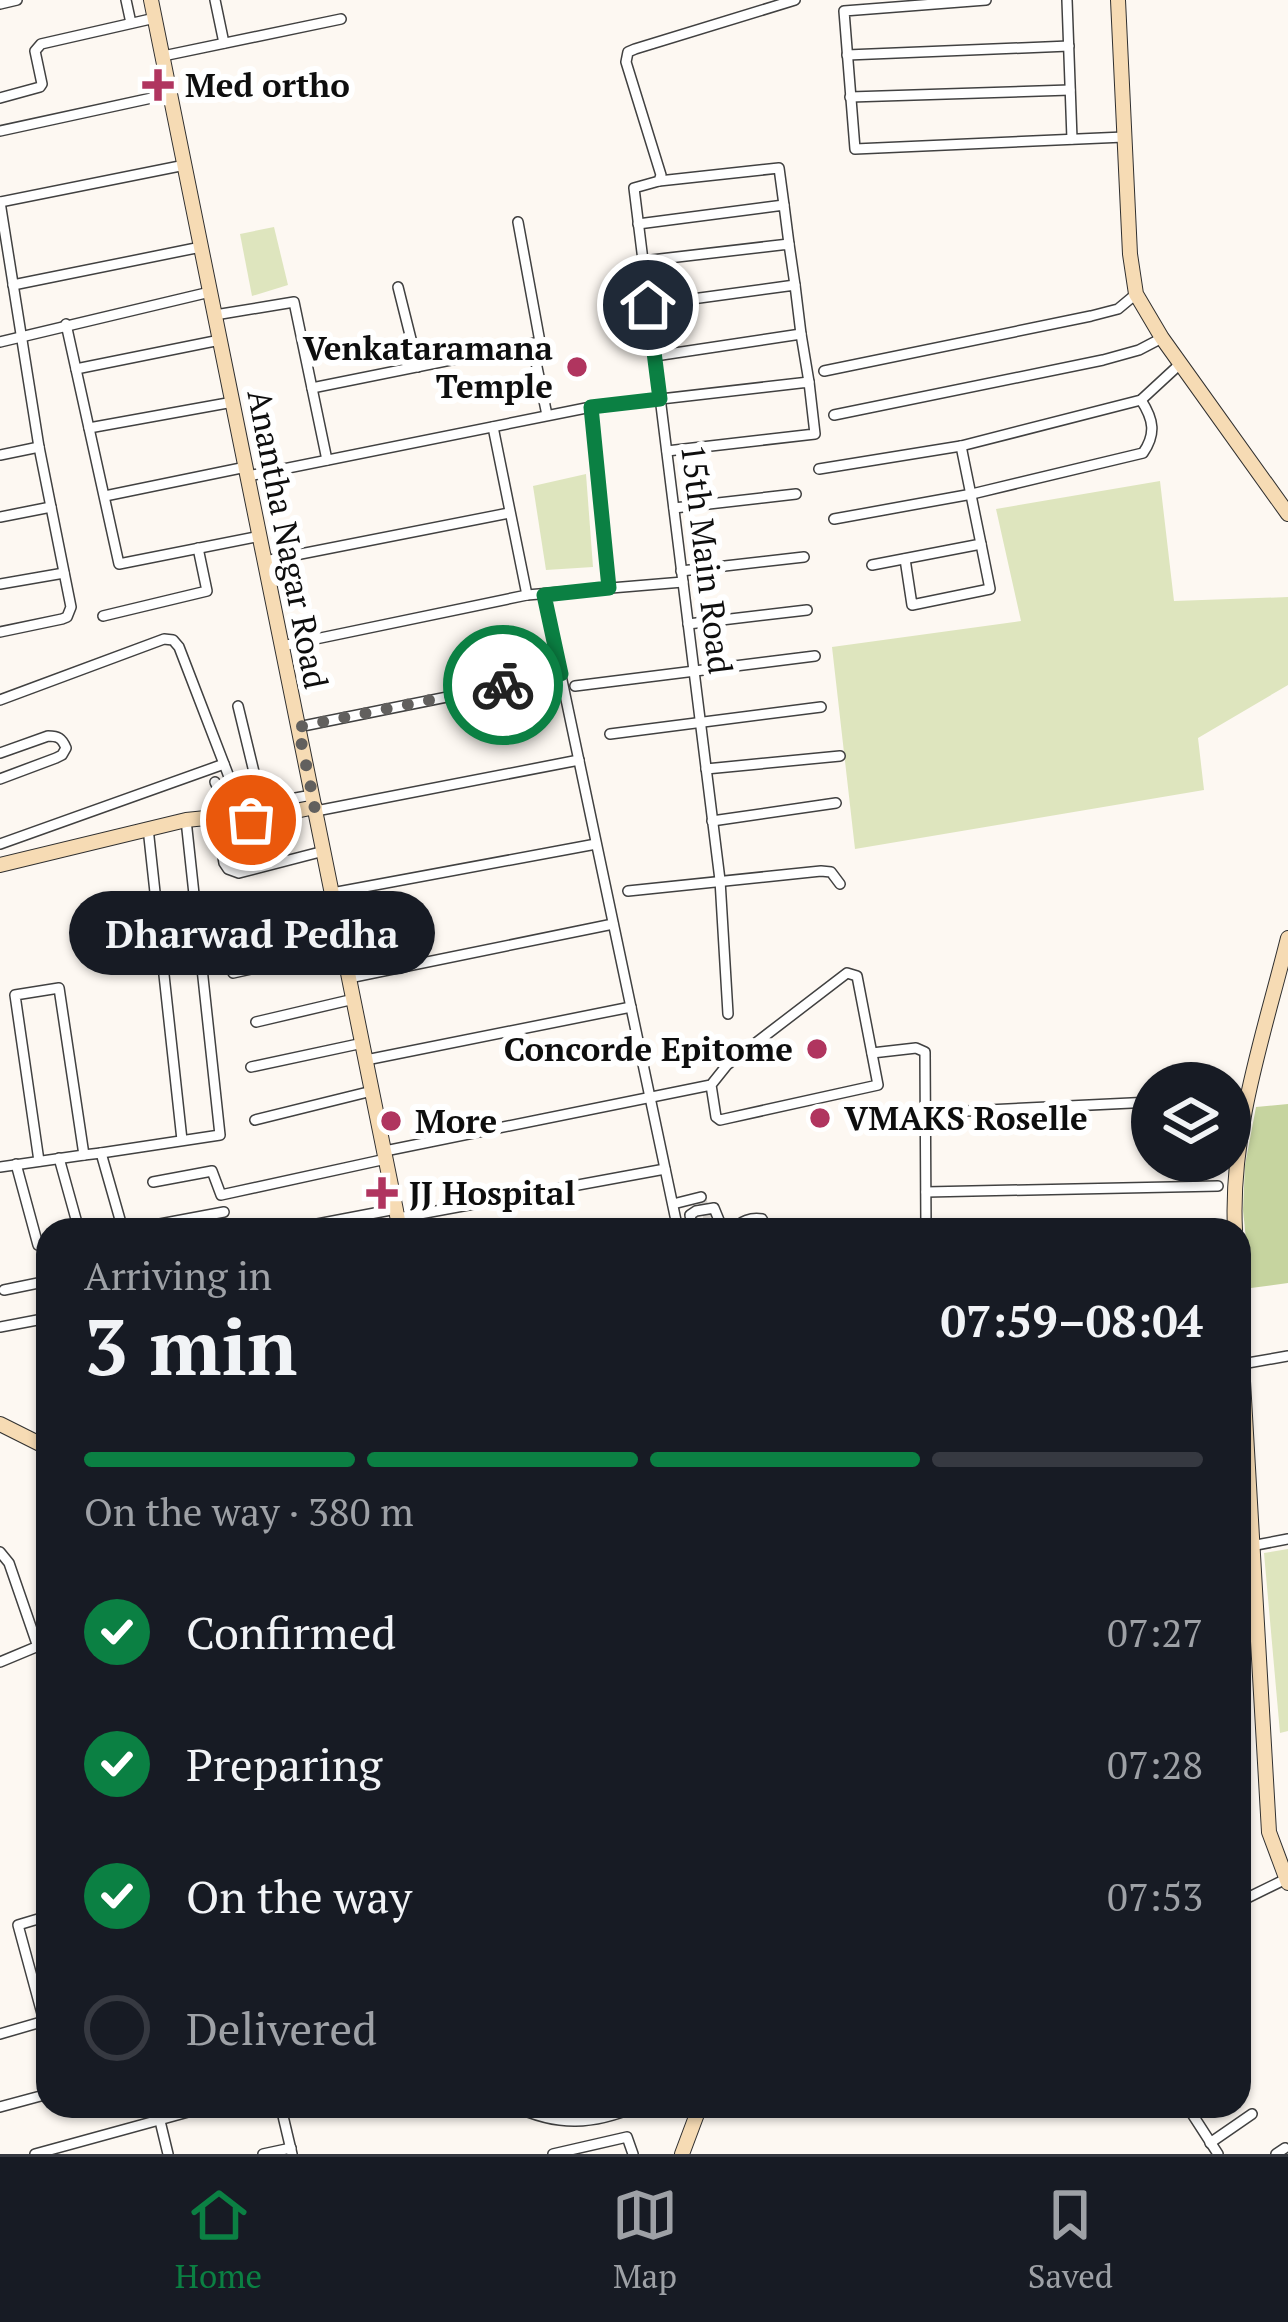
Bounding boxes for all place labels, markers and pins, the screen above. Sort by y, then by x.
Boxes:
place label: Med ortho [185,63,350,106]
marker: Med ortho [142,69,174,101]
pin [597,254,699,356]
place label: Venkataramana Temple [303,326,553,407]
marker: Venkataramana Temple [564,354,590,380]
pin [200,769,302,871]
callout: Dharwad Pedha [68,892,434,976]
place label: Concorde Epitome [504,1027,793,1070]
marker: Concorde Epitome [804,1036,830,1062]
place label: VMAKS Roselle [844,1096,1088,1139]
place label: More [415,1099,497,1142]
marker: VMAKS Roselle [807,1105,833,1131]
marker: More [378,1108,404,1134]
place label: JJ Hospital [409,1171,575,1214]
marker: JJ Hospital [366,1177,398,1209]

